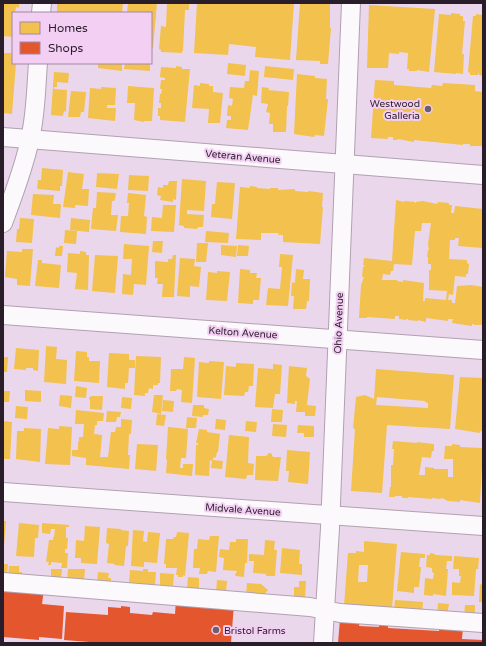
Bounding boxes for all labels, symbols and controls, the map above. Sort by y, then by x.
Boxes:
legend [12,12,152,64]
text: Homes [48,21,88,35]
text: Shops [48,41,83,55]
place label: Westwood Galleria [370,98,420,122]
marker: Westwood Galleria [423,104,433,114]
street label: Veteran Avenue [205,148,281,166]
street label: Ohio Avenue [332,292,346,354]
street label: Kelton Avenue [208,325,278,341]
street label: Midvale Avenue [205,501,281,519]
marker: Bristol Farms [211,625,221,635]
place label: Bristol Farms [224,625,286,637]

